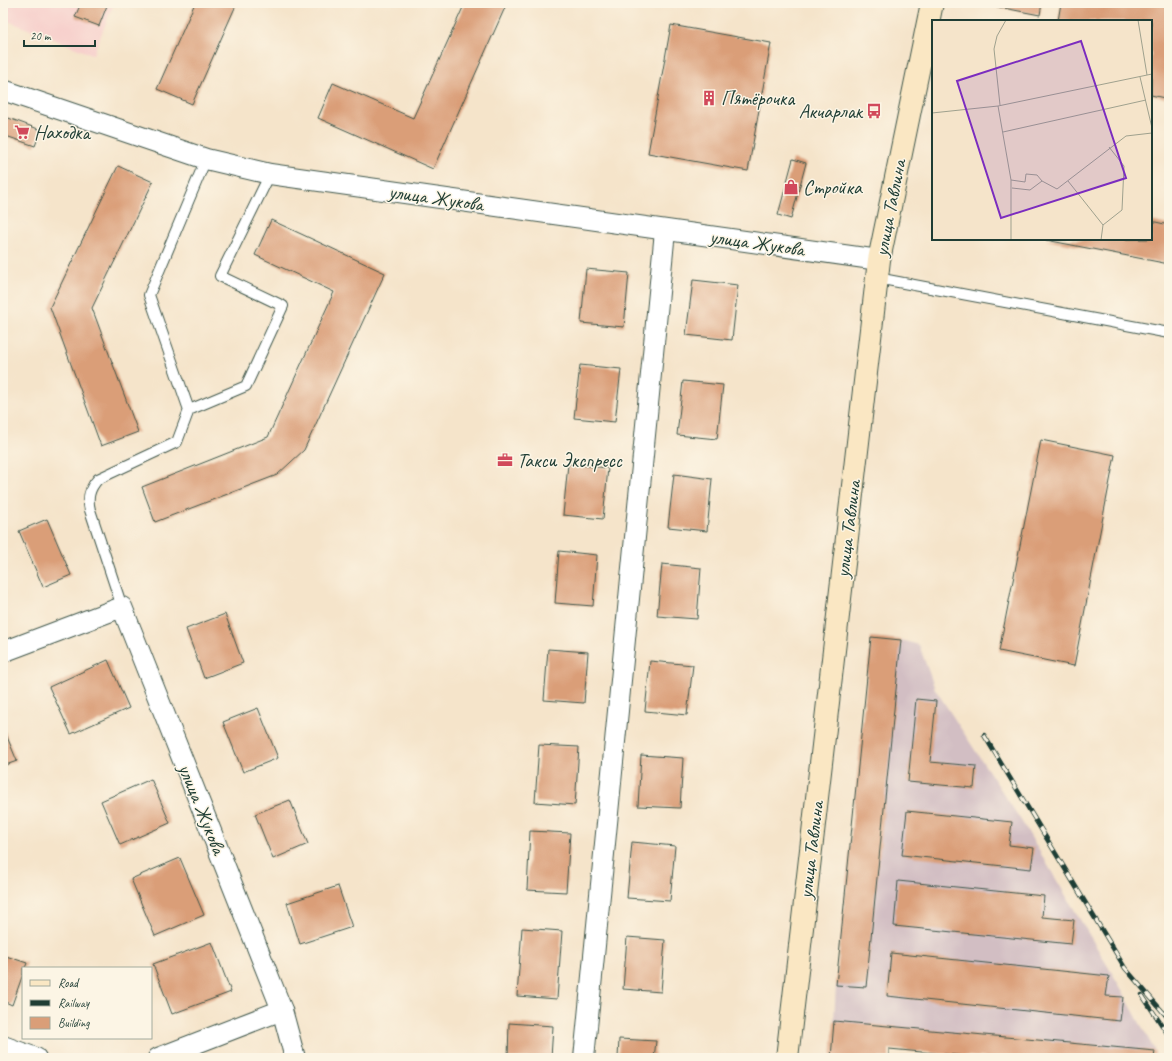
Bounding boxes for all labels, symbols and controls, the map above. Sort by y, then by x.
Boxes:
inset map [932,20,1152,240]
scale bar [24,22,95,48]
text: 20 m [30,28,52,44]
place label: Пятёрочка [721,86,796,111]
building icon: Пятёрочка [700,89,718,107]
place label: Акчарлак [799,99,864,124]
bus stop icon: Акчарлак [865,102,883,120]
place label: Находка [34,120,92,145]
supermarket icon: Находка [13,123,31,141]
street label: улица Тавлина [868,156,912,259]
place label: Стройка [803,175,863,200]
shop icon: Стройка [782,178,800,196]
street label: улица Жукова [386,179,487,217]
street label: улица Жукова [707,224,808,262]
place label: Такси Экспресс [517,448,623,473]
office icon: Такси Экспресс [496,451,514,469]
street label: улица Тавлина [830,477,867,580]
street label: улица Жукова [172,759,232,859]
street label: улица Тавлина [793,798,830,901]
legend [22,967,152,1039]
text: Road [58,975,80,991]
text: Railway [58,995,90,1011]
text: Building [58,1015,90,1031]

